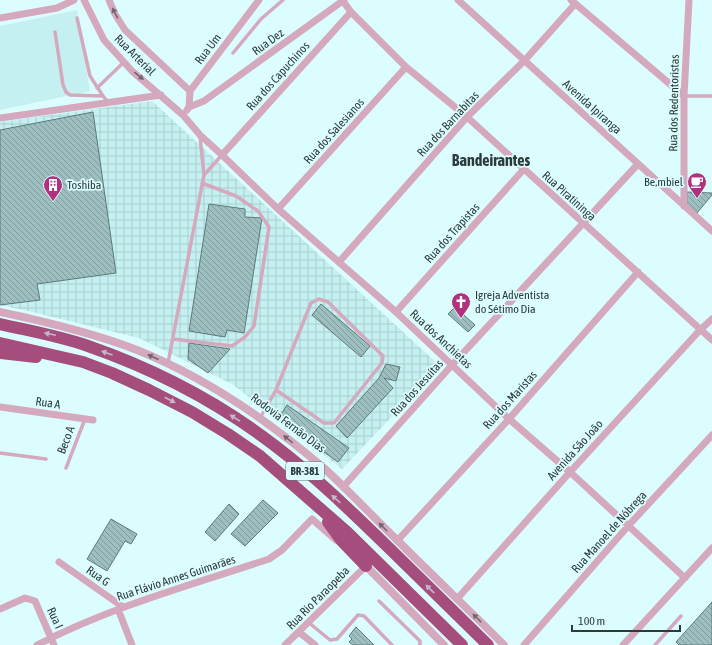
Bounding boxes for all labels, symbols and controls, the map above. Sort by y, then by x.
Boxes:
one-way arrow [112,8,118,19]
street label: Rua Dez [250,26,287,58]
street label: Rua Um [192,31,224,67]
street label: Rua Arterial [112,32,159,79]
street label: Rua dos Capuchinos [244,39,312,113]
street label: Rua dos Redentoristas [666,54,682,152]
one-way arrow [133,72,144,81]
street label: Avenida Ipiranga [560,77,624,137]
street label: Rua dos Barnabitas [414,88,482,160]
street label: Rua dos Salesianos [301,95,367,167]
district label: Bandeirantes [452,151,530,169]
street label: Rua Piratininga [539,168,599,224]
cafe icon: Be,mbiel [686,171,708,199]
building icon: Toshiba [42,174,64,202]
place label: Be,mbiel [644,175,684,189]
place label: Toshiba [67,178,101,192]
street label: Rua dos Trapistas [421,200,483,266]
place label: Igreja Adventista do Sétimo Dia [475,288,549,316]
church icon: Igreja Adventista do Sétimo Dia [450,291,472,319]
street label: Rua dos Anchietas [407,307,475,371]
one-way arrow [44,331,56,337]
one-way arrow [100,349,112,355]
one-way arrow [147,354,159,360]
street label: Rua dos Jesuítas [388,357,446,419]
street label: Rua dos Maristas [480,368,540,432]
street label: Rodovia Fernão Dias [248,391,328,455]
street label: Rua A [35,394,61,412]
one-way arrow [164,397,176,403]
one-way arrow [230,414,240,422]
street label: Avenida São João [544,417,606,483]
street label: Beco A [54,424,78,456]
one-way arrow [283,434,294,443]
road number: BR-381 [286,462,324,480]
street label: Rua Manoel de Nóbrega [569,488,649,576]
one-way arrow [331,494,342,503]
one-way arrow [379,522,388,532]
street label: Rua Flávio Annes Guimarães [115,552,237,604]
street label: Rua G [84,563,112,589]
street label: Rua Rio Paraopeba [284,564,352,632]
one-way arrow [425,584,435,593]
street label: Rua I [44,605,66,631]
scale bar [572,607,680,633]
one-way arrow [472,613,482,623]
text: 100 m [578,614,605,628]

